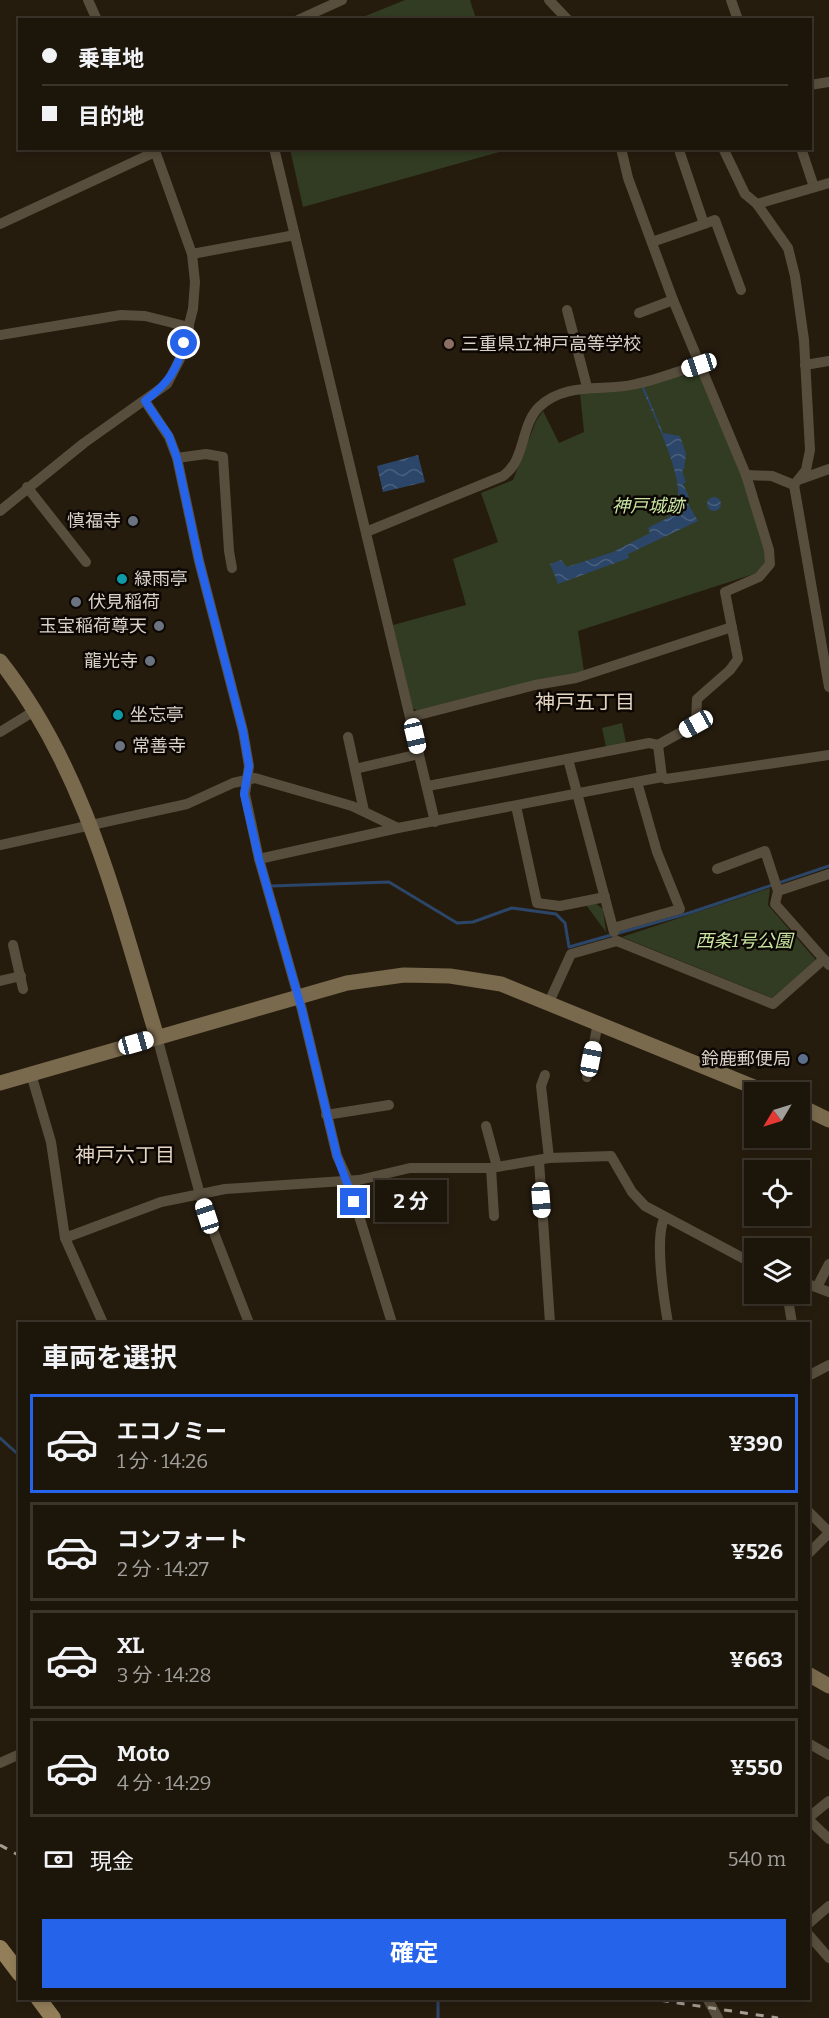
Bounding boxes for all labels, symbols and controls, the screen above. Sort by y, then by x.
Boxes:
text: 乗車地 [78,45,144,72]
text: 目的地 [78,103,144,130]
route start [170,329,197,356]
place label: 三重県立神戸高等学校 [461,333,641,355]
marker: 三重県立神戸高等学校 [442,337,456,351]
car [679,351,719,379]
park label: 神戸城跡 [612,495,687,517]
place label: 慎福寺 [67,510,121,532]
marker: 慎福寺 [126,514,140,528]
place label: 緑雨亭 [134,568,188,590]
marker: 緑雨亭 [115,572,129,586]
place label: 伏見稲荷 [88,591,160,613]
marker: 伏見稲荷 [69,595,83,609]
place label: 玉宝稲荷尊天 [39,615,147,637]
marker: 玉宝稲荷尊天 [152,619,166,633]
place label: 龍光寺 [84,650,138,672]
marker: 龍光寺 [143,654,157,668]
district label: 神戸五丁目 [535,690,635,714]
place label: 坐忘亭 [130,704,184,726]
car [676,707,716,741]
marker: 坐忘亭 [111,708,125,722]
car [402,716,428,756]
place label: 常善寺 [132,735,186,757]
marker: 常善寺 [113,739,127,753]
park label: 西条1号公園 [695,930,796,952]
car [116,1029,156,1057]
car [579,1040,603,1078]
place label: 鈴鹿郵便局 [701,1048,791,1070]
marker: 鈴鹿郵便局 [796,1052,810,1066]
north arrow [744,1082,810,1148]
map controls [744,1082,810,1304]
district label: 神戸六丁目 [75,1143,175,1167]
button: locate [744,1160,810,1226]
callout: 2 分 [375,1181,447,1223]
car [531,1181,551,1219]
route end [340,1188,367,1215]
text: 2 分 [394,1189,428,1213]
car [193,1196,221,1236]
button: layers [744,1238,810,1304]
text: 車両を選択 [42,1342,177,1374]
icon: car [45,1417,99,1471]
text: エコノミー [117,1418,227,1445]
text: ¥390 [729,1430,783,1457]
text: 1 分 · 14:26 [117,1449,208,1473]
icon: car [45,1525,99,1579]
text: コンフォート [117,1526,248,1553]
text: ¥526 [731,1538,783,1565]
text: 2 分 · 14:27 [117,1557,209,1581]
text: XL [117,1632,144,1659]
icon: car [45,1633,99,1687]
text: ¥663 [729,1646,783,1673]
text: 3 分 · 14:28 [117,1663,212,1687]
text: Moto [117,1740,170,1767]
icon: car [45,1741,99,1795]
text: ¥550 [730,1754,783,1781]
text: 4 分 · 14:29 [117,1771,212,1795]
icon: cash [42,1843,75,1876]
text: 540 m [728,1847,786,1871]
text: 現金 [90,1848,134,1875]
button: 確定 [42,1919,786,1988]

